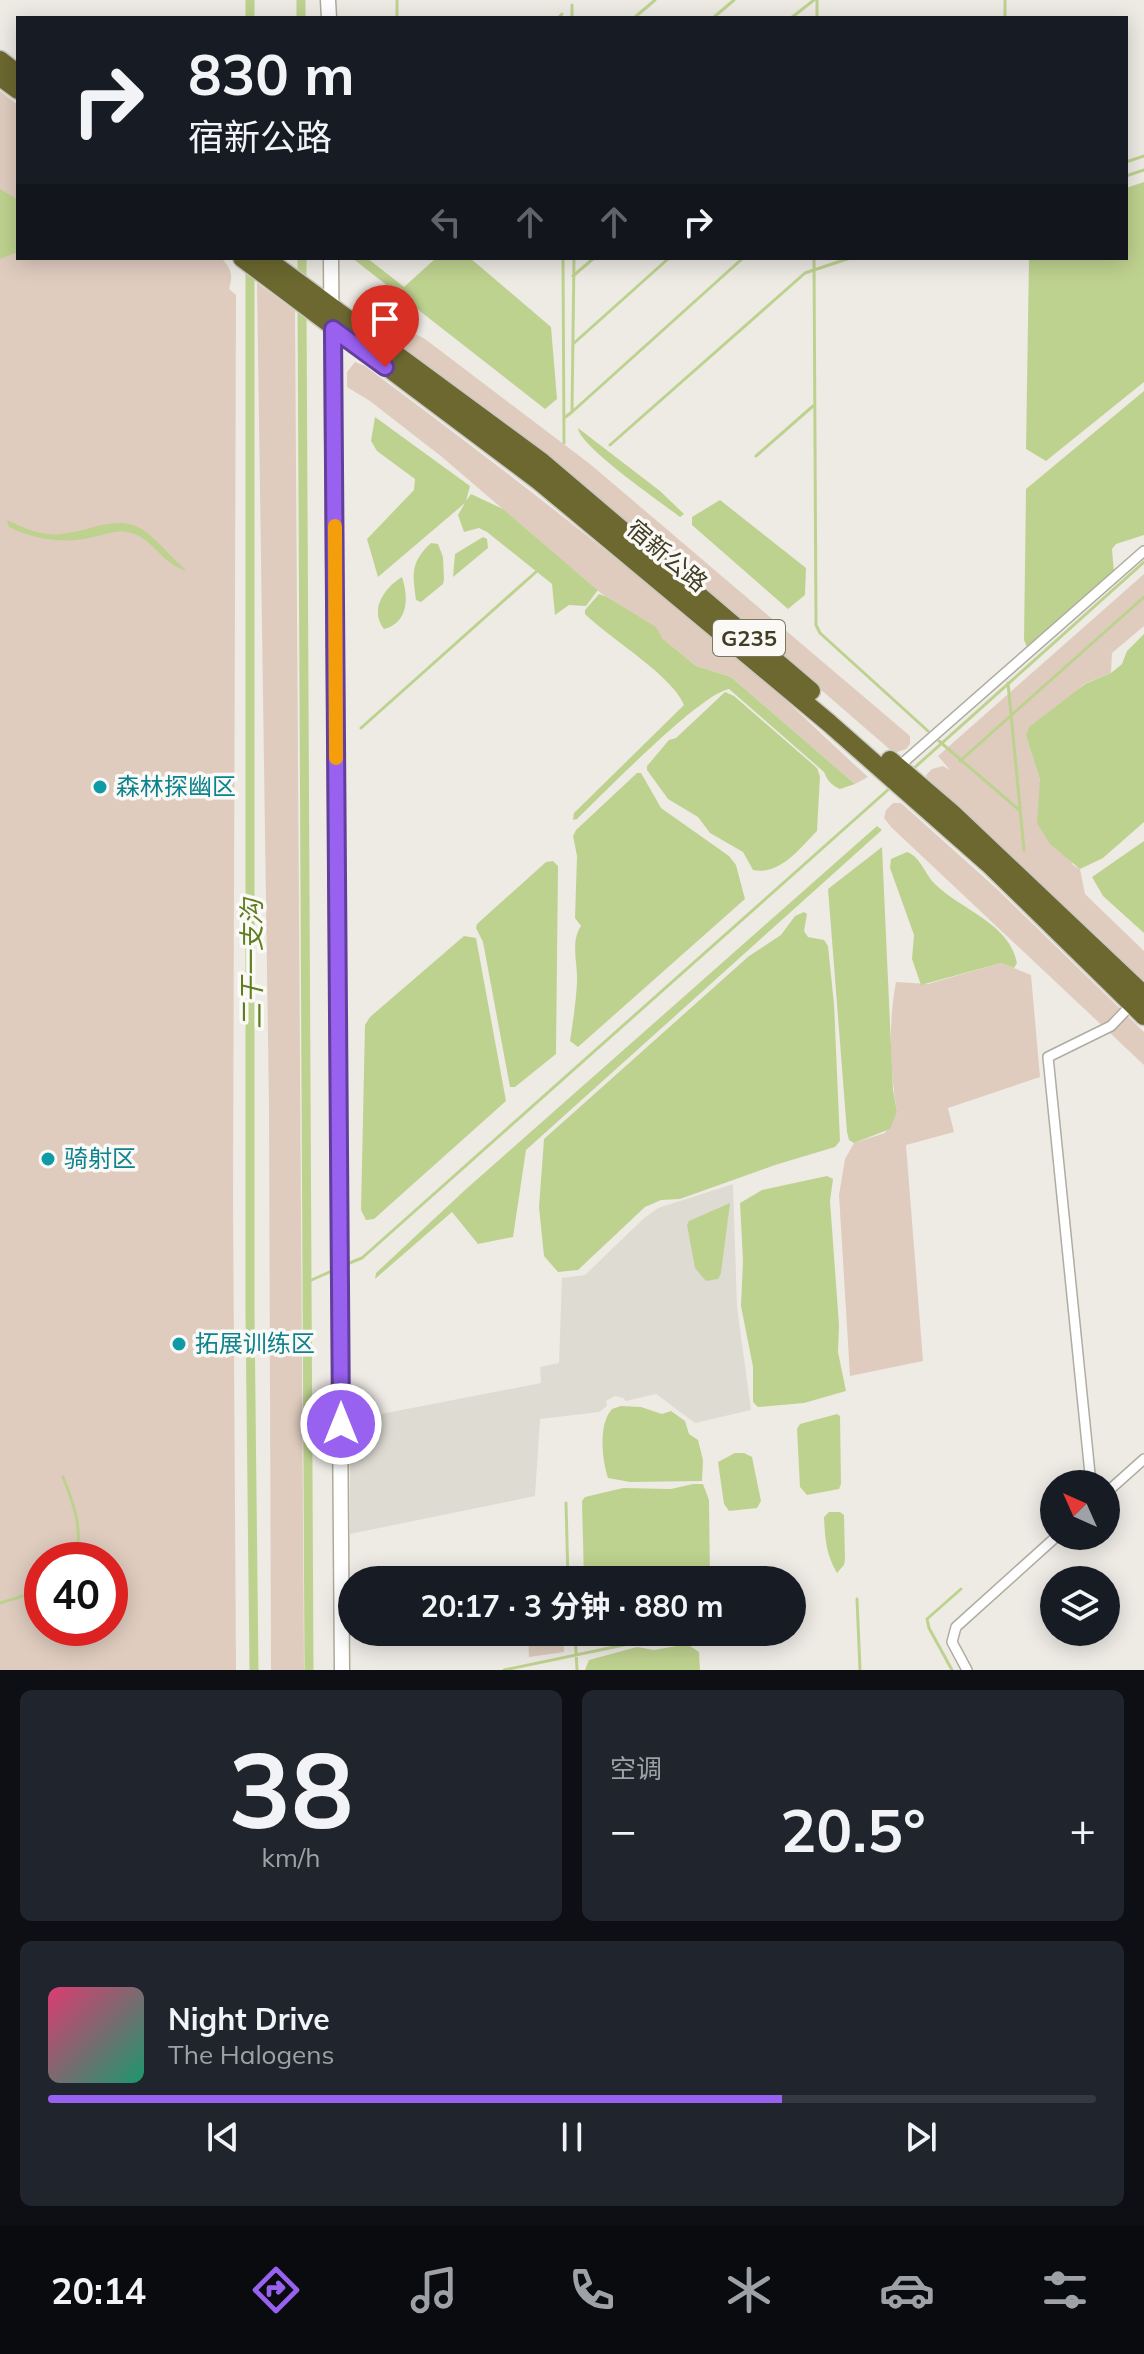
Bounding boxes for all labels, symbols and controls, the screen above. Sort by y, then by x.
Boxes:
text: 830 m [188,39,355,109]
icon: right [56,48,160,152]
text: 宿新公路 [188,114,332,159]
icon: left [424,200,468,244]
icon: ahead [508,200,552,244]
icon: ahead [592,200,636,244]
icon: right [676,200,720,244]
pin [351,285,419,367]
icon: arrive [363,297,407,341]
street label: 宿新公路 [621,513,714,598]
road number: G235 [713,620,785,656]
place label: 森林探幽区 [116,771,236,801]
marker: 森林探幽区 [91,778,109,796]
water label: 二干一支沟 [235,896,268,1029]
place label: 骑射区 [64,1143,136,1173]
marker: 骑射区 [39,1150,57,1168]
place label: 拓展训练区 [195,1328,315,1358]
marker: 拓展训练区 [170,1335,188,1353]
position arrow [299,1382,383,1466]
north arrow [1040,1470,1120,1550]
map controls [1040,1470,1120,1646]
speed limit sign: 40 [24,1542,128,1646]
button: layers [1040,1566,1120,1646]
text: 20:17 · 3 分钟 · 880 m [421,1587,723,1625]
text: 38 [229,1723,353,1854]
text: 空调 [610,1752,662,1785]
text: 20.5° [780,1792,926,1867]
text: − [610,1802,636,1857]
text: + [1070,1802,1096,1857]
text: km/h [262,1841,320,1874]
text: Night Drive [168,2000,330,2038]
text: The Halogens [168,2038,334,2071]
icon: previous [201,2115,245,2159]
icon: pause [550,2115,594,2159]
icon: next [899,2115,943,2159]
icon: directions [248,2262,304,2318]
icon: music [406,2262,462,2318]
icon: phone [564,2262,620,2318]
icon: climate [721,2262,777,2318]
icon: car [879,2262,935,2318]
icon: filters [1037,2262,1093,2318]
text: 20:14 [51,2268,146,2313]

